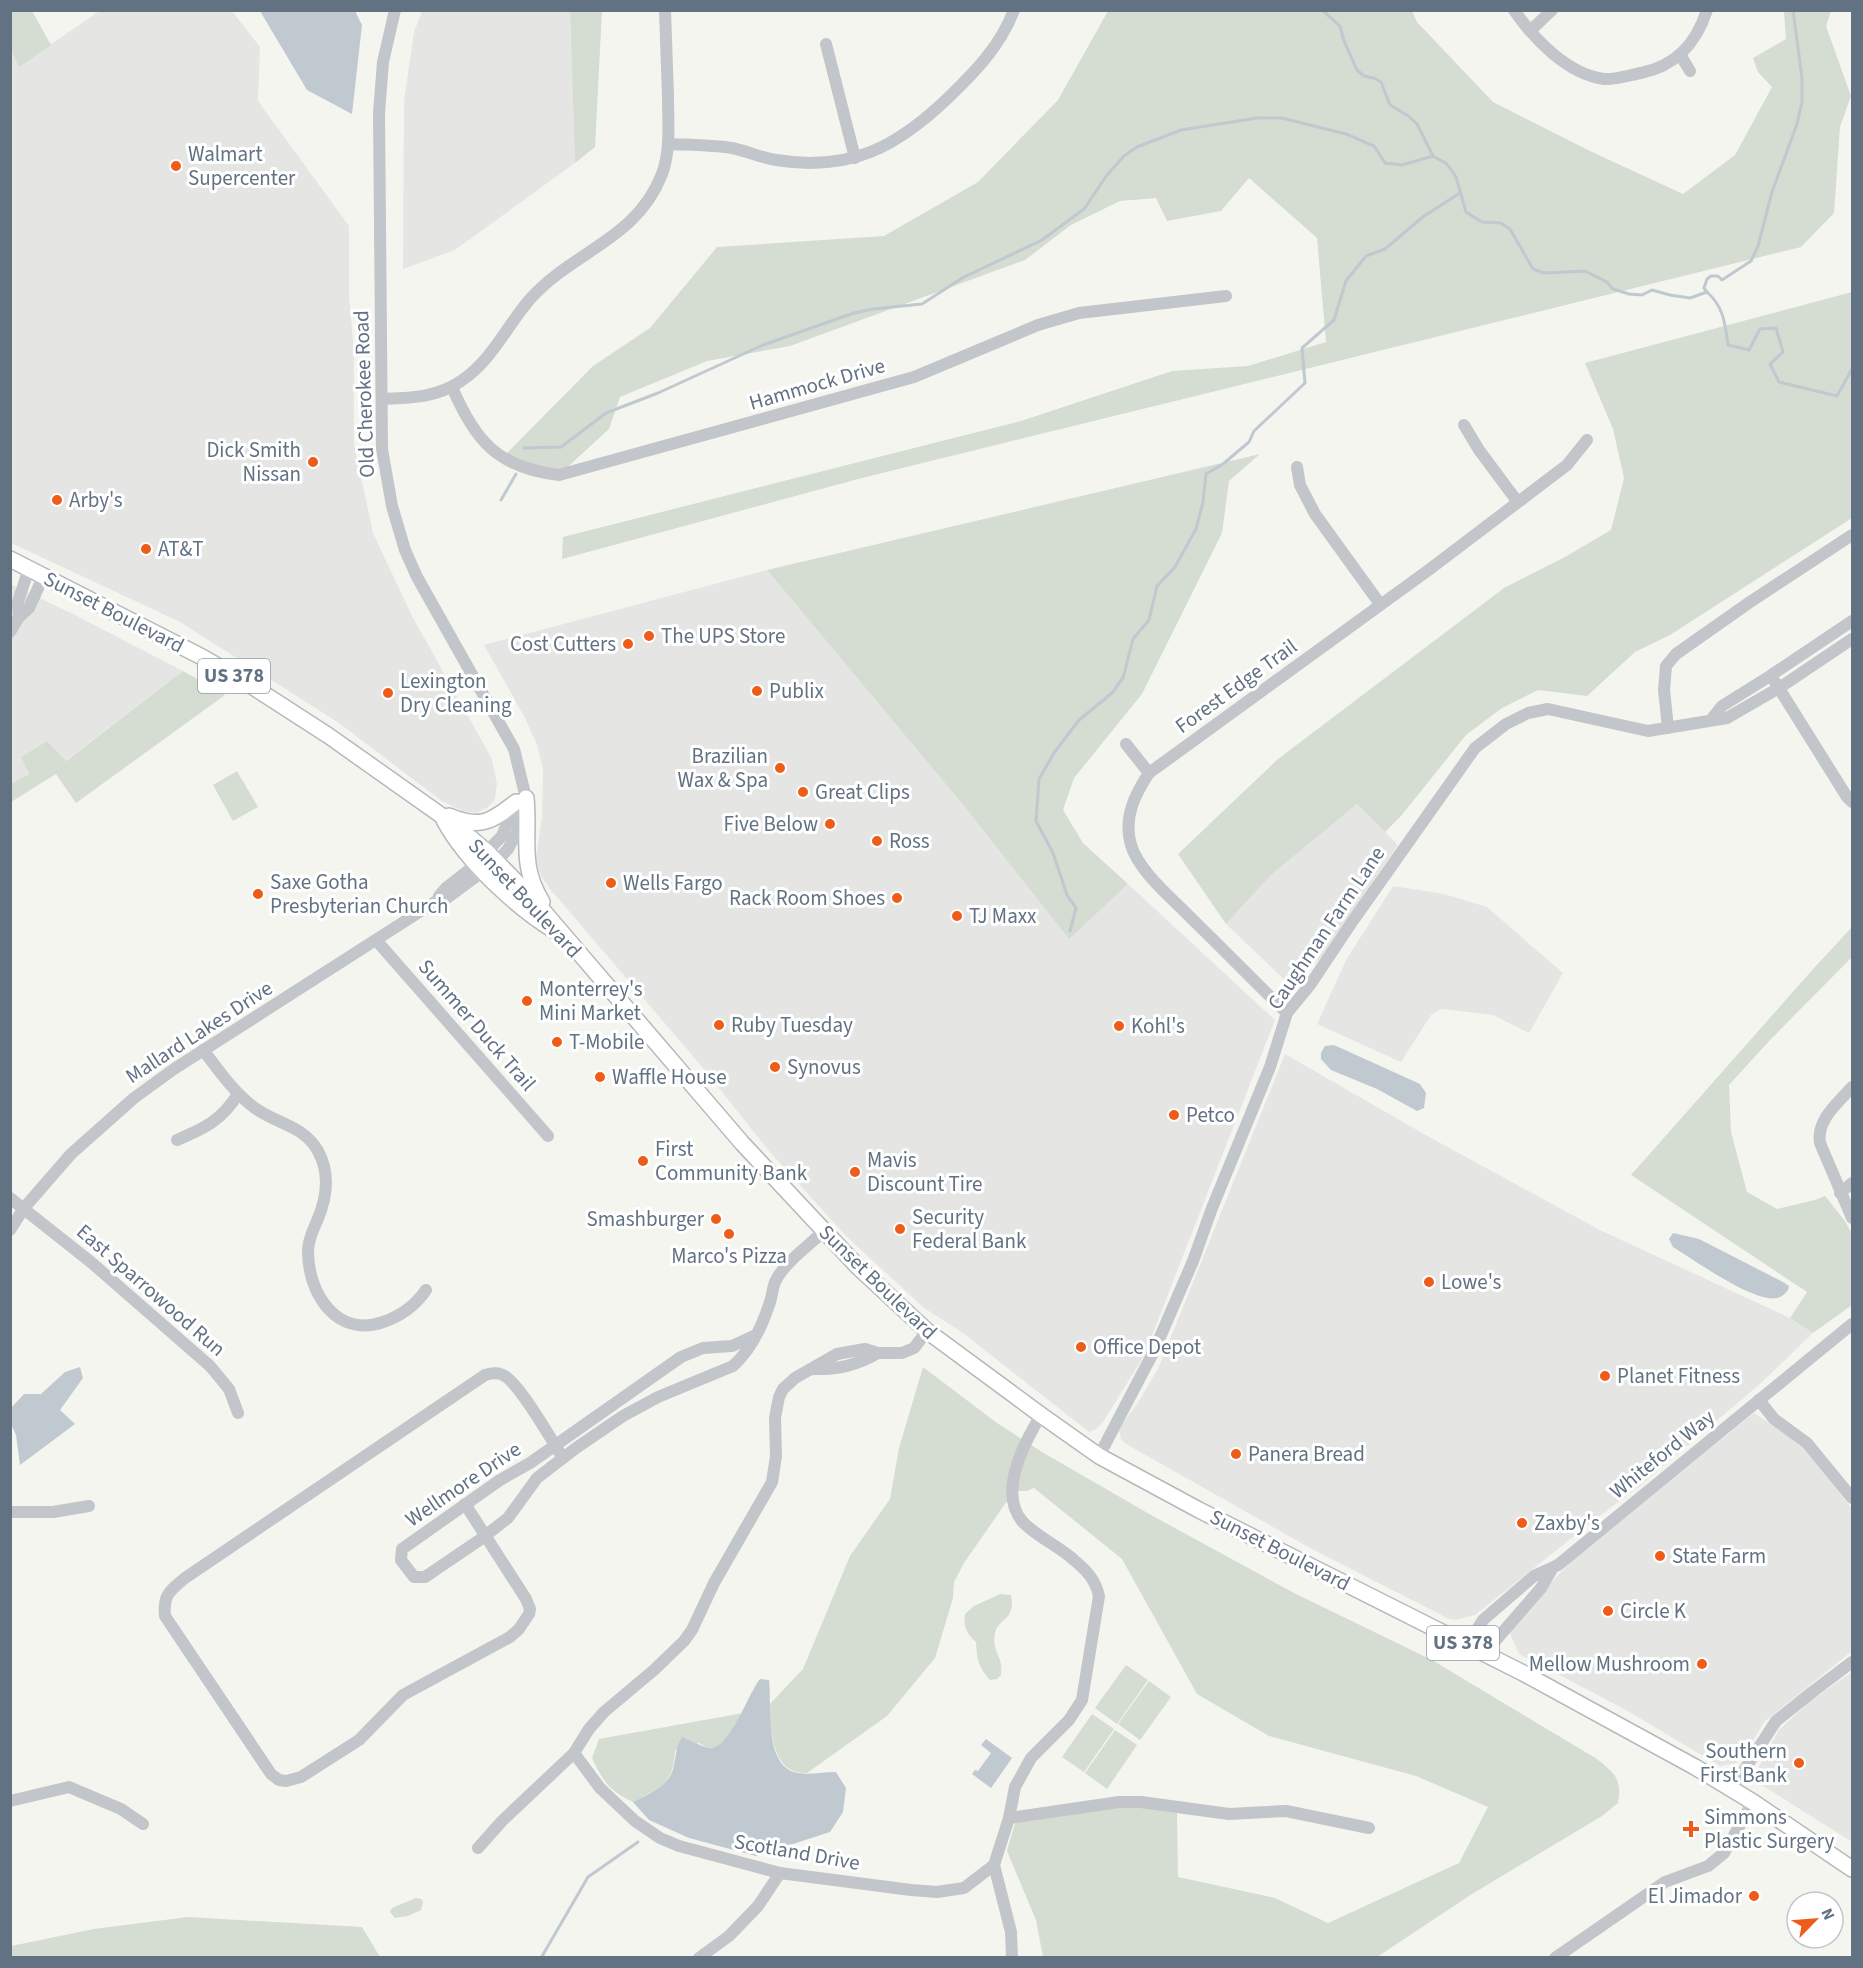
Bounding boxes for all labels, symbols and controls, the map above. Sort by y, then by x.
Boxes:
place label: Walmart Supercenter [188,139,296,193]
marker: Walmart Supercenter [169,159,183,173]
street label: Old Cherokee Road [346,310,382,478]
street label: Hammock Drive [745,350,889,418]
place label: Dick Smith Nissan [206,435,301,489]
marker: Dick Smith Nissan [306,455,320,469]
place label: Arby's [69,485,123,515]
marker: Arby's [50,493,64,507]
place label: AT&T [158,534,204,564]
marker: AT&T [139,542,153,556]
street label: Sunset Boulevard [39,564,189,660]
place label: The UPS Store [661,621,785,651]
place label: Cost Cutters [510,629,616,659]
marker: The UPS Store [642,629,656,643]
street label: Forest Edge Trail [1169,631,1303,741]
marker: Cost Cutters [621,637,635,651]
road number: US 378 [198,659,270,693]
place label: Lexington Dry Cleaning [400,666,512,720]
place label: Publix [769,676,824,706]
marker: Publix [750,684,764,698]
marker: Lexington Dry Cleaning [381,686,395,700]
place label: Brazilian Wax & Spa [678,741,768,795]
marker: Brazilian Wax & Spa [773,761,787,775]
place label: Great Clips [815,777,910,807]
marker: Great Clips [796,785,810,799]
place label: Five Below [724,809,818,839]
marker: Five Below [823,817,837,831]
place label: Ross [889,826,930,856]
street label: Sunset Boulevard [461,831,589,965]
marker: Ross [870,834,884,848]
street label: Caughman Farm Lane [1260,840,1392,1016]
place label: Saxe Gotha Presbyterian Church [270,867,448,921]
place label: Wells Fargo [623,868,723,898]
marker: Wells Fargo [604,876,618,890]
place label: Rack Room Shoes [729,883,885,913]
marker: Saxe Gotha Presbyterian Church [251,887,265,901]
marker: Rack Room Shoes [890,891,904,905]
place label: TJ Maxx [969,901,1037,931]
marker: TJ Maxx [950,909,964,923]
street label: Summer Duck Trail [411,953,543,1097]
street label: Mallard Lakes Drive [120,973,278,1091]
place label: Monterrey's Mini Market [539,974,643,1028]
marker: Monterrey's Mini Market [520,994,534,1008]
place label: Ruby Tuesday [731,1010,853,1040]
place label: Kohl's [1131,1011,1185,1041]
marker: Ruby Tuesday [712,1018,726,1032]
marker: Kohl's [1112,1019,1126,1033]
place label: T-Mobile [569,1027,644,1057]
marker: T-Mobile [550,1035,564,1049]
place label: Synovus [787,1052,861,1082]
marker: Synovus [768,1060,782,1074]
place label: Waffle House [612,1062,727,1092]
marker: Waffle House [593,1070,607,1084]
place label: Petco [1186,1100,1235,1130]
marker: Petco [1167,1108,1181,1122]
place label: First Community Bank [655,1134,808,1188]
place label: Mavis Discount Tire [867,1145,983,1199]
marker: First Community Bank [636,1154,650,1168]
marker: Mavis Discount Tire [848,1165,862,1179]
place label: Security Federal Bank [912,1202,1027,1256]
place label: Smashburger [586,1204,705,1234]
marker: Smashburger [709,1212,723,1226]
street label: East Sparrowood Run [70,1217,232,1363]
street label: Sunset Boulevard [812,1218,944,1346]
marker: Security Federal Bank [893,1222,907,1236]
marker: Marco's Pizza [722,1227,736,1241]
place label: Marco's Pizza [671,1241,787,1271]
place label: Lowe's [1441,1267,1502,1297]
marker: Lowe's [1422,1275,1436,1289]
place label: Office Depot [1093,1332,1201,1362]
marker: Office Depot [1074,1340,1088,1354]
place label: Planet Fitness [1617,1361,1740,1391]
marker: Planet Fitness [1598,1369,1612,1383]
street label: Whiteford Way [1603,1402,1721,1506]
street label: Wellmore Drive [399,1434,527,1534]
place label: Panera Bread [1248,1439,1365,1469]
marker: Panera Bread [1229,1447,1243,1461]
street label: Sunset Boulevard [1205,1502,1355,1598]
place label: Zaxby's [1534,1508,1600,1538]
marker: Zaxby's [1515,1516,1529,1530]
place label: State Farm [1672,1541,1766,1571]
marker: State Farm [1653,1549,1667,1563]
place label: Circle K [1620,1596,1687,1626]
marker: Circle K [1601,1604,1615,1618]
road number: US 378 [1427,1626,1499,1660]
place label: Mellow Mushroom [1529,1649,1690,1679]
marker: Mellow Mushroom [1695,1657,1709,1671]
place label: Southern First Bank [1700,1736,1788,1790]
marker: Southern First Bank [1792,1756,1806,1770]
place label: Simmons Plastic Surgery [1704,1802,1834,1856]
marker: Simmons Plastic Surgery [1682,1820,1700,1838]
street label: Scotland Drive [732,1826,862,1878]
place label: El Jimador [1648,1881,1743,1911]
marker: El Jimador [1747,1889,1761,1903]
north arrow [1785,1890,1845,1950]
text: N [1815,1905,1840,1924]

